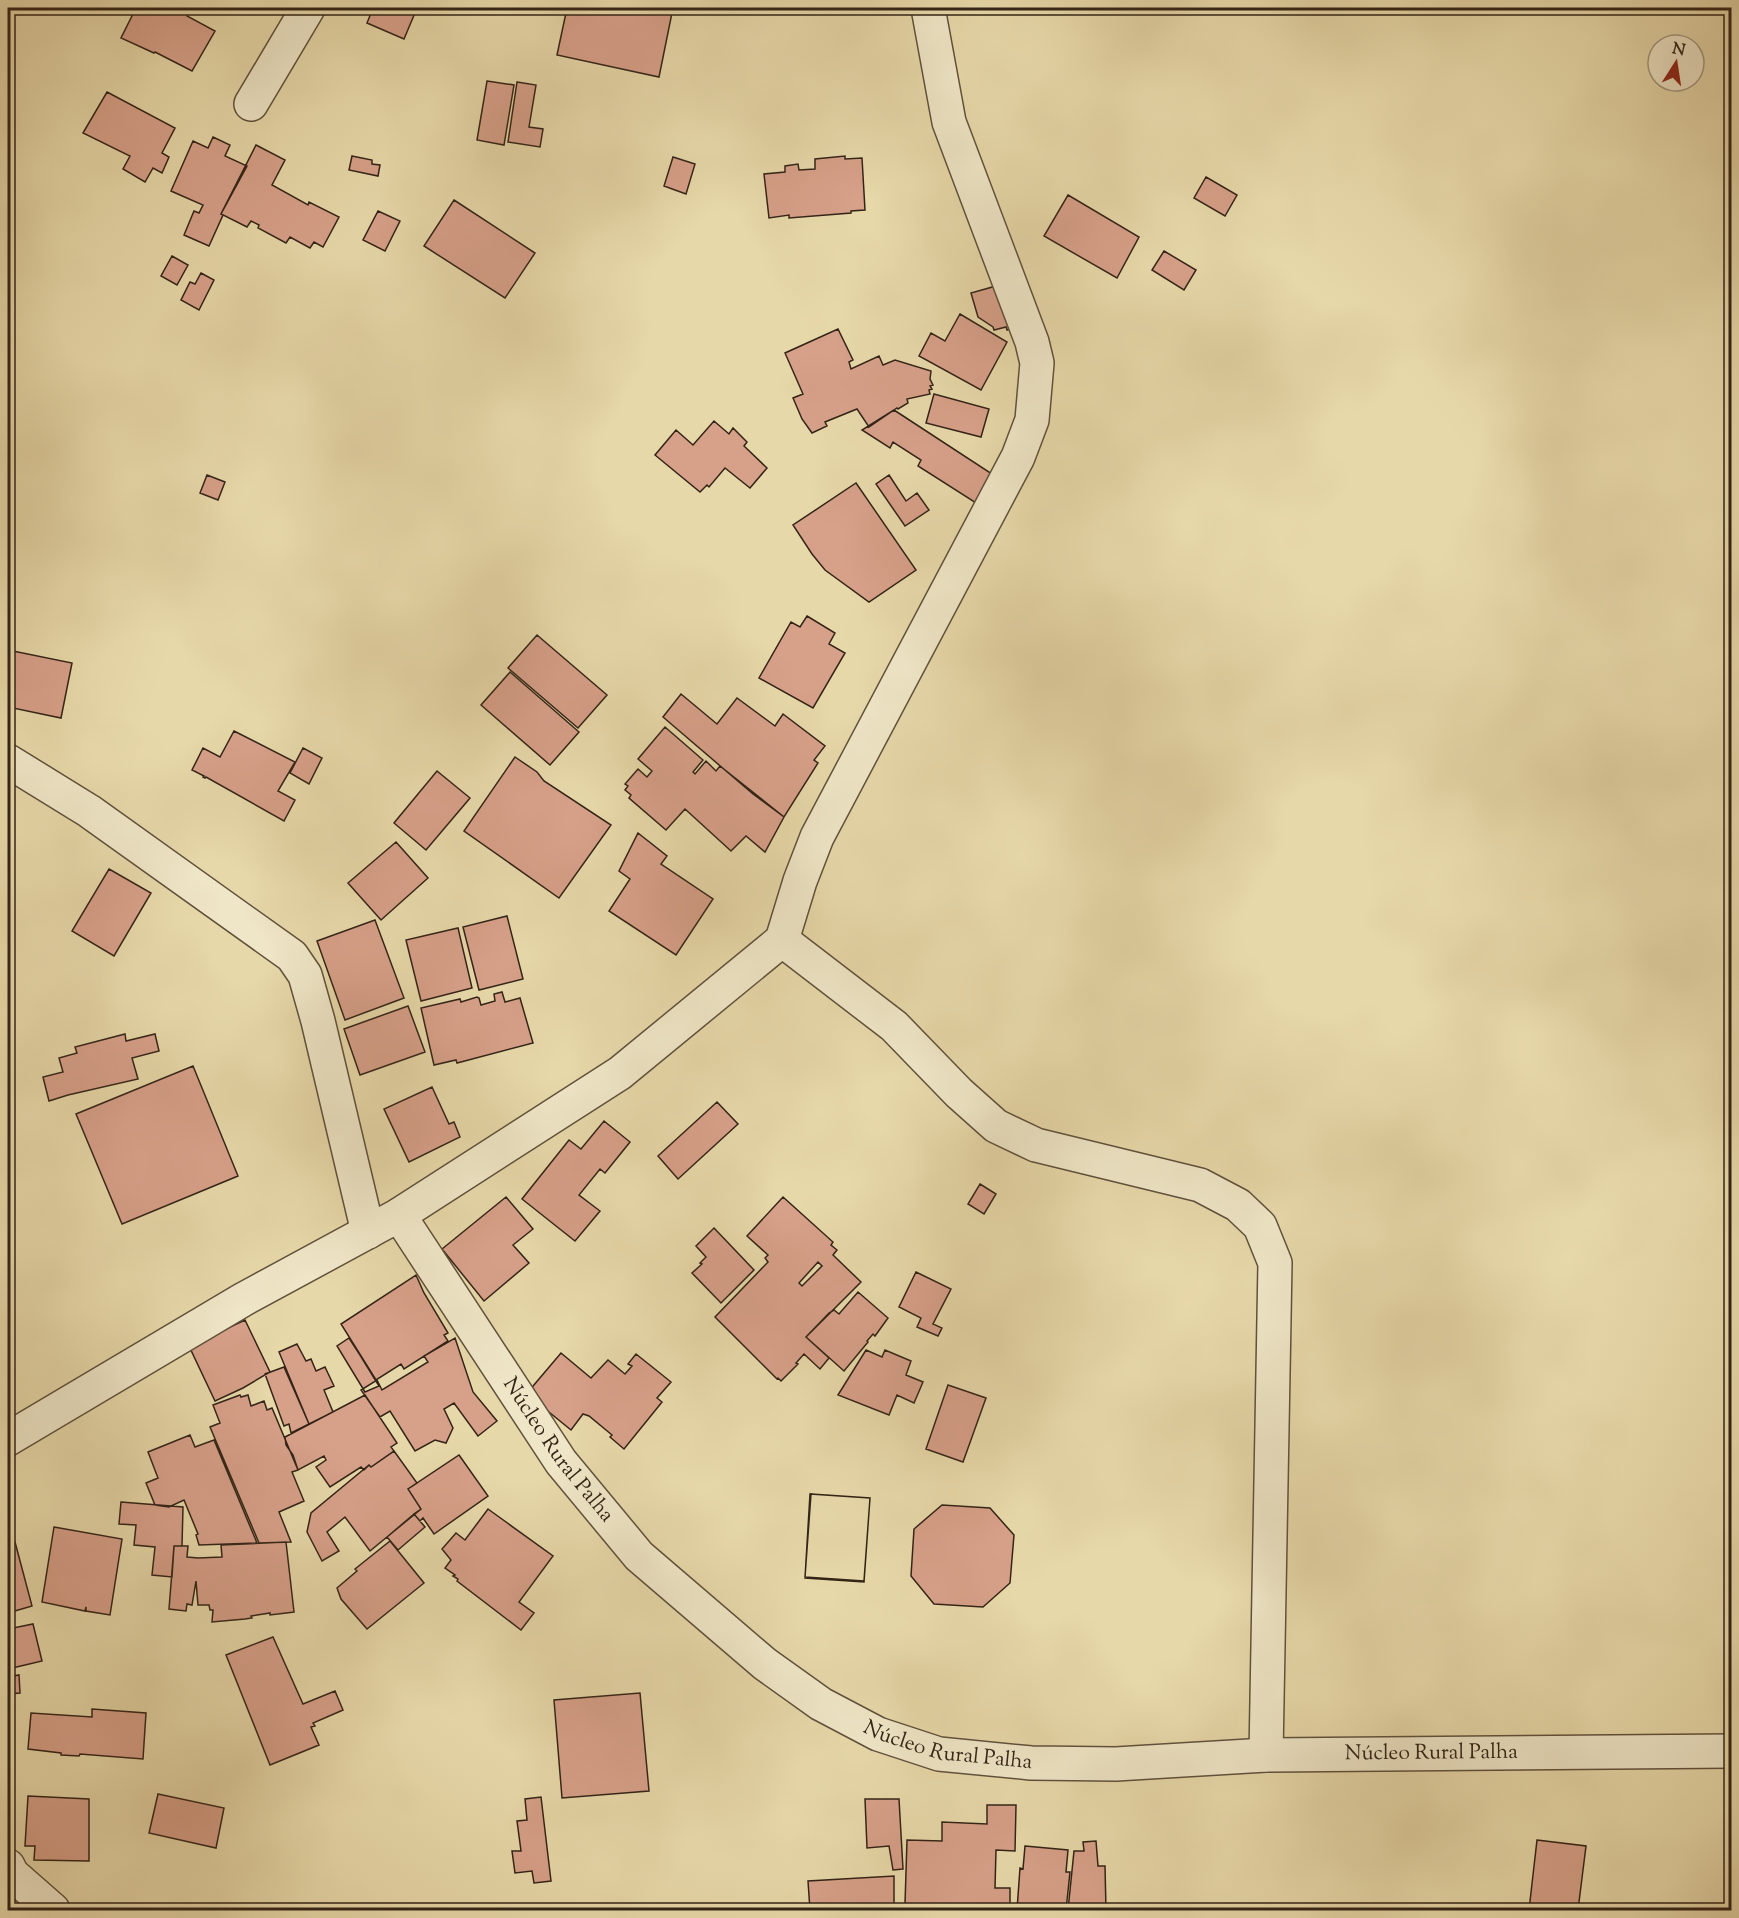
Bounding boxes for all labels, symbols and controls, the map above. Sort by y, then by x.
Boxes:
north arrow [1646,33,1706,93]
text: N [1670,38,1687,63]
street label: Núcleo Rural Palha [495,1372,621,1530]
street label: Núcleo Rural Palha [857,1714,1034,1778]
street label: Núcleo Rural Palha [1345,1738,1518,1769]

